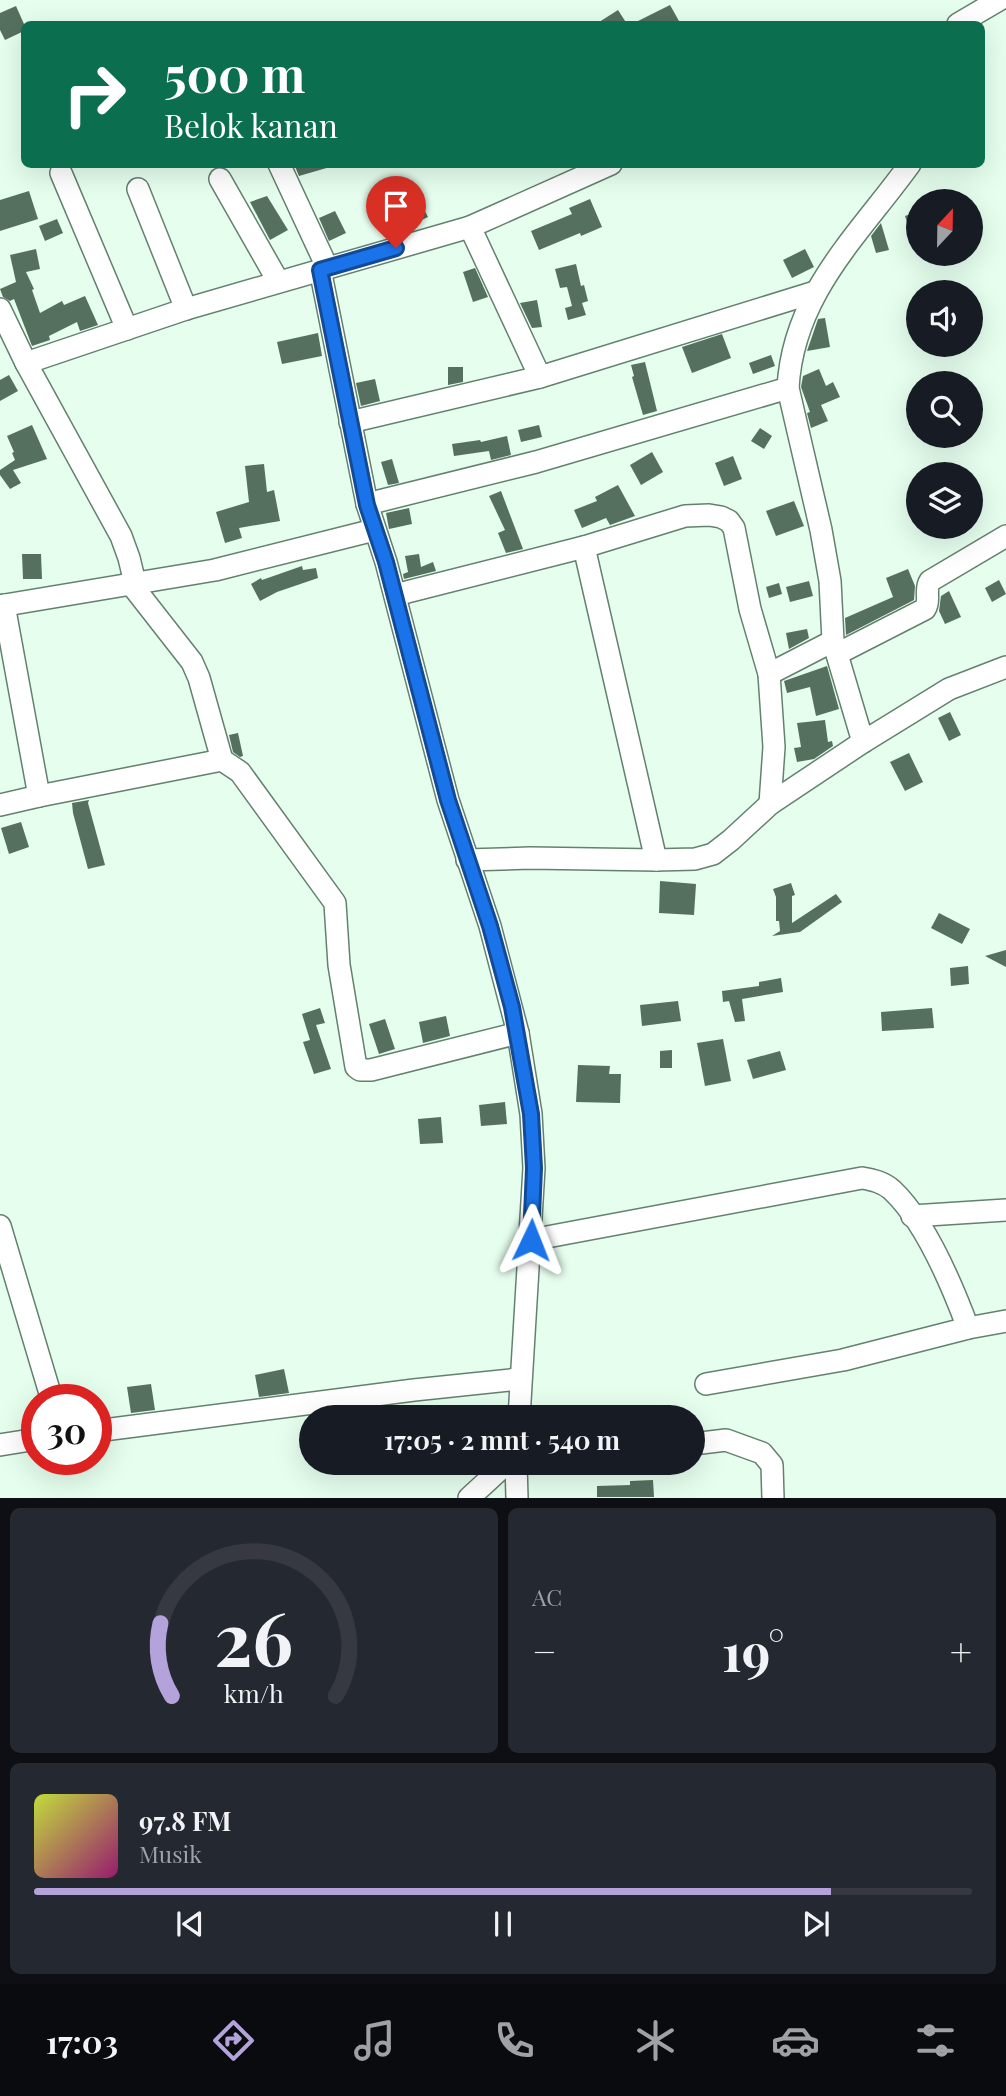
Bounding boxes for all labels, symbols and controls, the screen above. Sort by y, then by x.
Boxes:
text: 500 m [164,40,305,105]
icon: right [49,49,140,140]
text: Belok kanan [164,103,338,146]
pin [366,176,426,248]
icon: arrive [377,187,415,225]
north arrow [906,189,984,266]
map controls [906,189,983,539]
button: sound [906,280,983,357]
button: search [906,371,983,448]
button: layers [906,462,983,539]
position arrow [494,1203,568,1277]
speed limit sign: 30 [21,1384,112,1475]
text: 17:05 · 2 mnt · 540 m [384,1422,620,1457]
text: AC [532,1581,562,1612]
text: 26 [215,1588,293,1685]
text: 19° [722,1616,785,1685]
text: − [532,1625,557,1676]
text: + [950,1625,972,1676]
text: km/h [224,1676,284,1709]
text: 97.8 FM [139,1803,231,1838]
text: Musik [139,1838,202,1869]
icon: previous [171,1905,209,1943]
icon: pause [484,1905,522,1943]
icon: next [797,1905,835,1943]
icon: directions [209,2016,258,2065]
icon: music [350,2016,399,2065]
icon: phone [490,2016,539,2065]
icon: climate [631,2016,680,2065]
icon: car [771,2016,820,2065]
icon: filters [911,2016,960,2065]
text: 17:03 [46,2019,118,2062]

